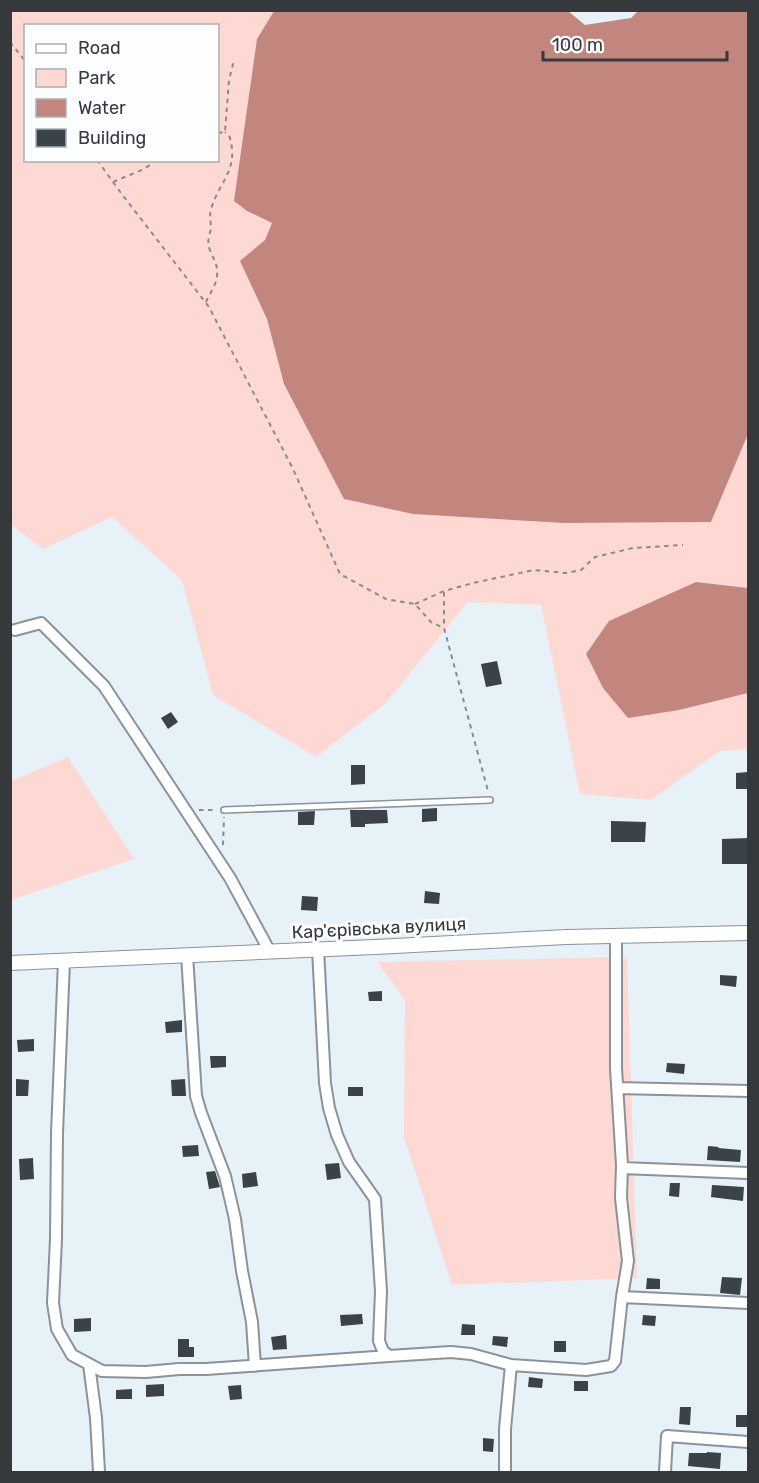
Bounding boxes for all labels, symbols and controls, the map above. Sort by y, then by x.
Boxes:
legend [24,24,219,162]
scale bar [543,24,728,62]
text: 100 m [552,34,603,56]
text: Road [78,37,121,59]
text: Park [78,67,116,89]
text: Water [78,97,126,119]
text: Building [78,127,146,149]
street label: Кар'єрівська вулиця [291,912,467,944]

